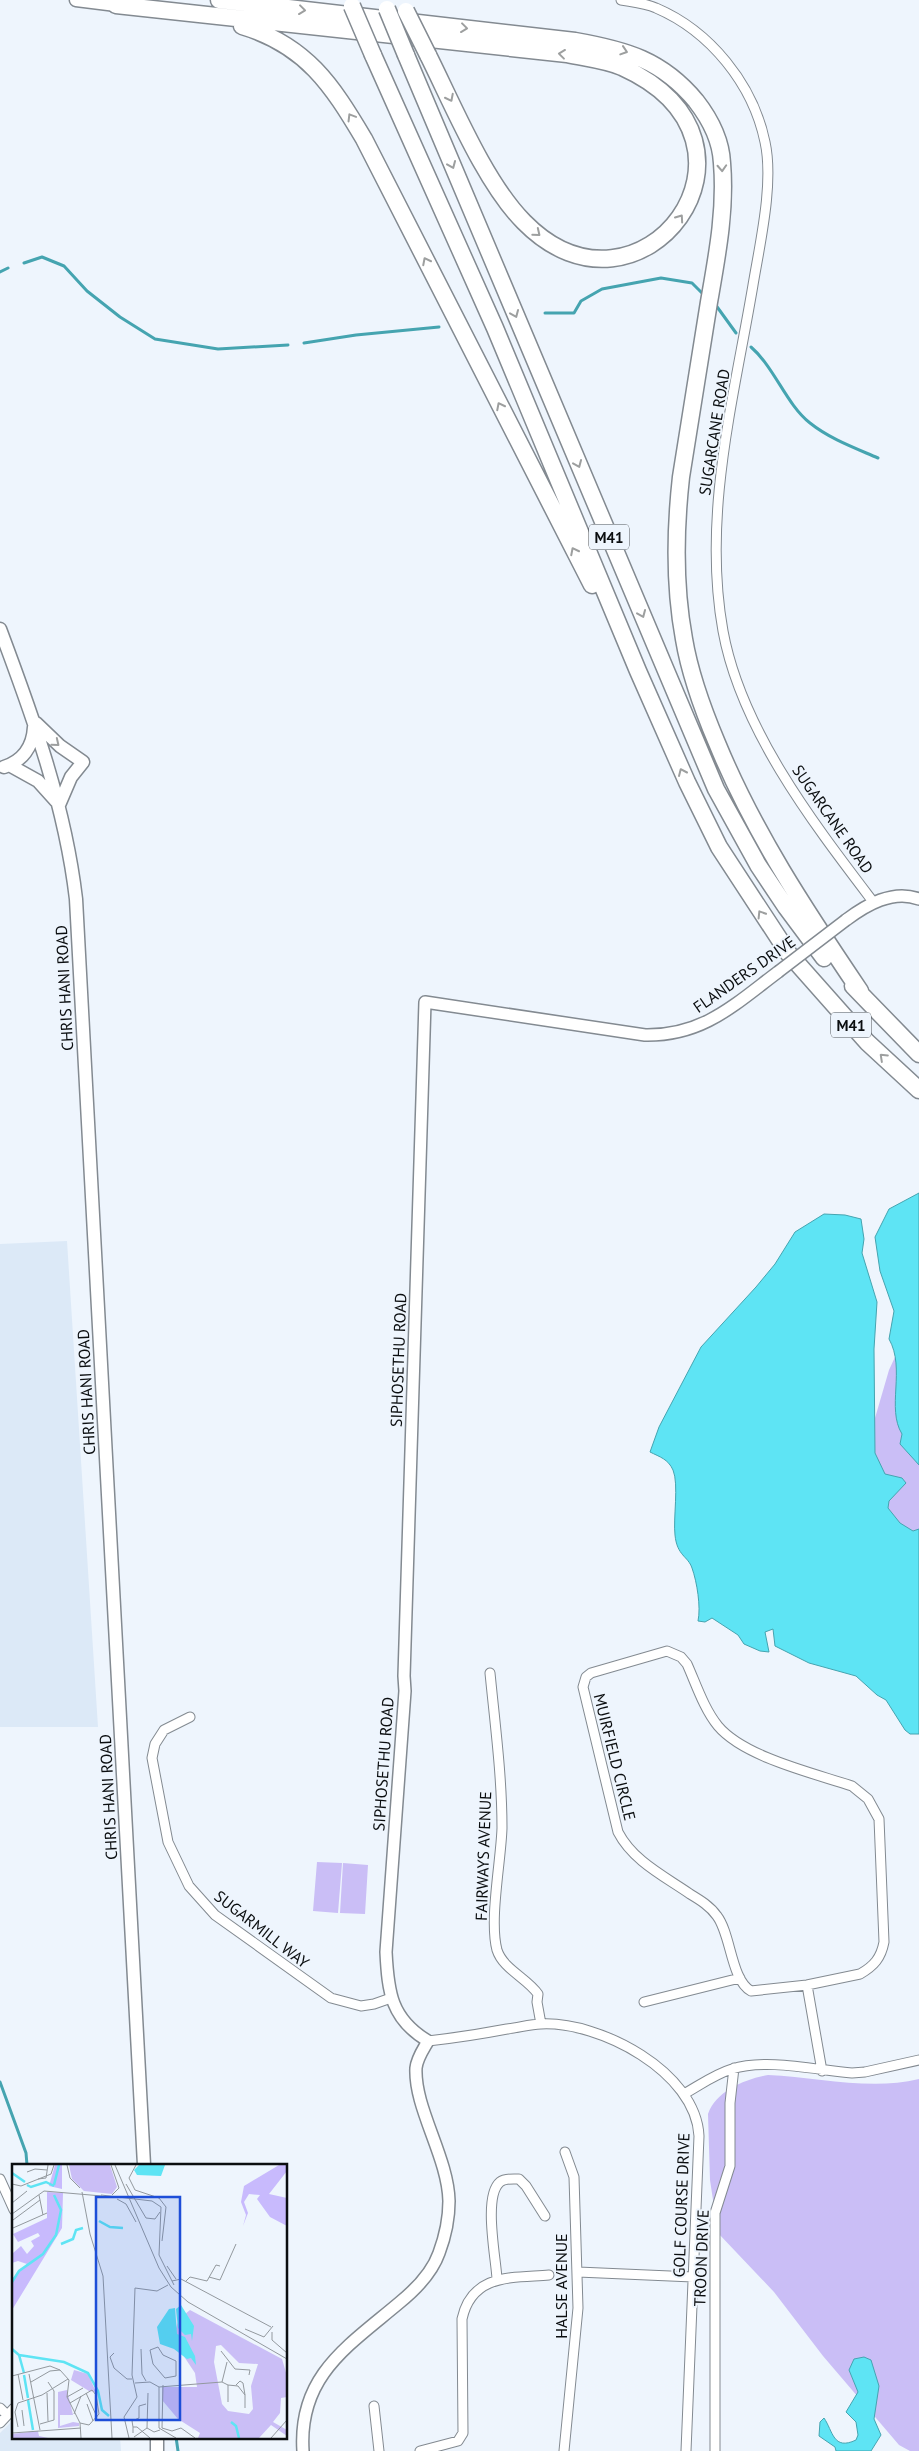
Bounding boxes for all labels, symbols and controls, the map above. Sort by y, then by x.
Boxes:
one-way arrow [298,4,306,15]
one-way arrow [460,22,468,33]
one-way arrow [620,46,628,56]
one-way arrow [557,49,565,60]
one-way arrow [444,93,454,102]
one-way arrow [348,114,358,123]
one-way arrow [446,160,456,169]
one-way arrow [717,164,728,172]
one-way arrow [674,214,683,224]
one-way arrow [532,228,541,237]
one-way arrow [422,257,432,266]
one-way arrow [509,309,520,318]
street label: SUGARCANE ROAD [694,367,734,497]
one-way arrow [496,402,506,411]
one-way arrow [572,459,583,468]
road number: M41 [589,524,629,550]
one-way arrow [570,547,580,556]
one-way arrow [635,609,646,618]
one-way arrow [51,737,60,746]
street label: SUGARCANE ROAD [788,761,878,877]
one-way arrow [678,768,689,777]
one-way arrow [758,911,768,920]
street label: CHRIS HANI ROAD [51,925,77,1051]
street label: FLANDERS DRIVE [689,931,799,1017]
road number: M41 [831,1012,871,1038]
one-way arrow [880,1054,889,1063]
street label: SIPHOSETHU ROAD [386,1292,410,1428]
street label: CHRIS HANI ROAD [73,1329,99,1455]
street label: MUIRFIELD CIRCLE [590,1691,640,1823]
street label: SIPHOSETHU ROAD [368,1696,398,1832]
street label: CHRIS HANI ROAD [95,1734,121,1860]
street label: FAIRWAYS AVENUE [471,1791,495,1921]
street label: SUGARMILL WAY [211,1886,313,1972]
street label: GOLF COURSE DRIVE [668,2132,694,2278]
inset map [12,2164,288,2438]
street label: TROON DRIVE [689,2209,713,2307]
street label: HALSE AVENUE [551,2233,571,2339]

